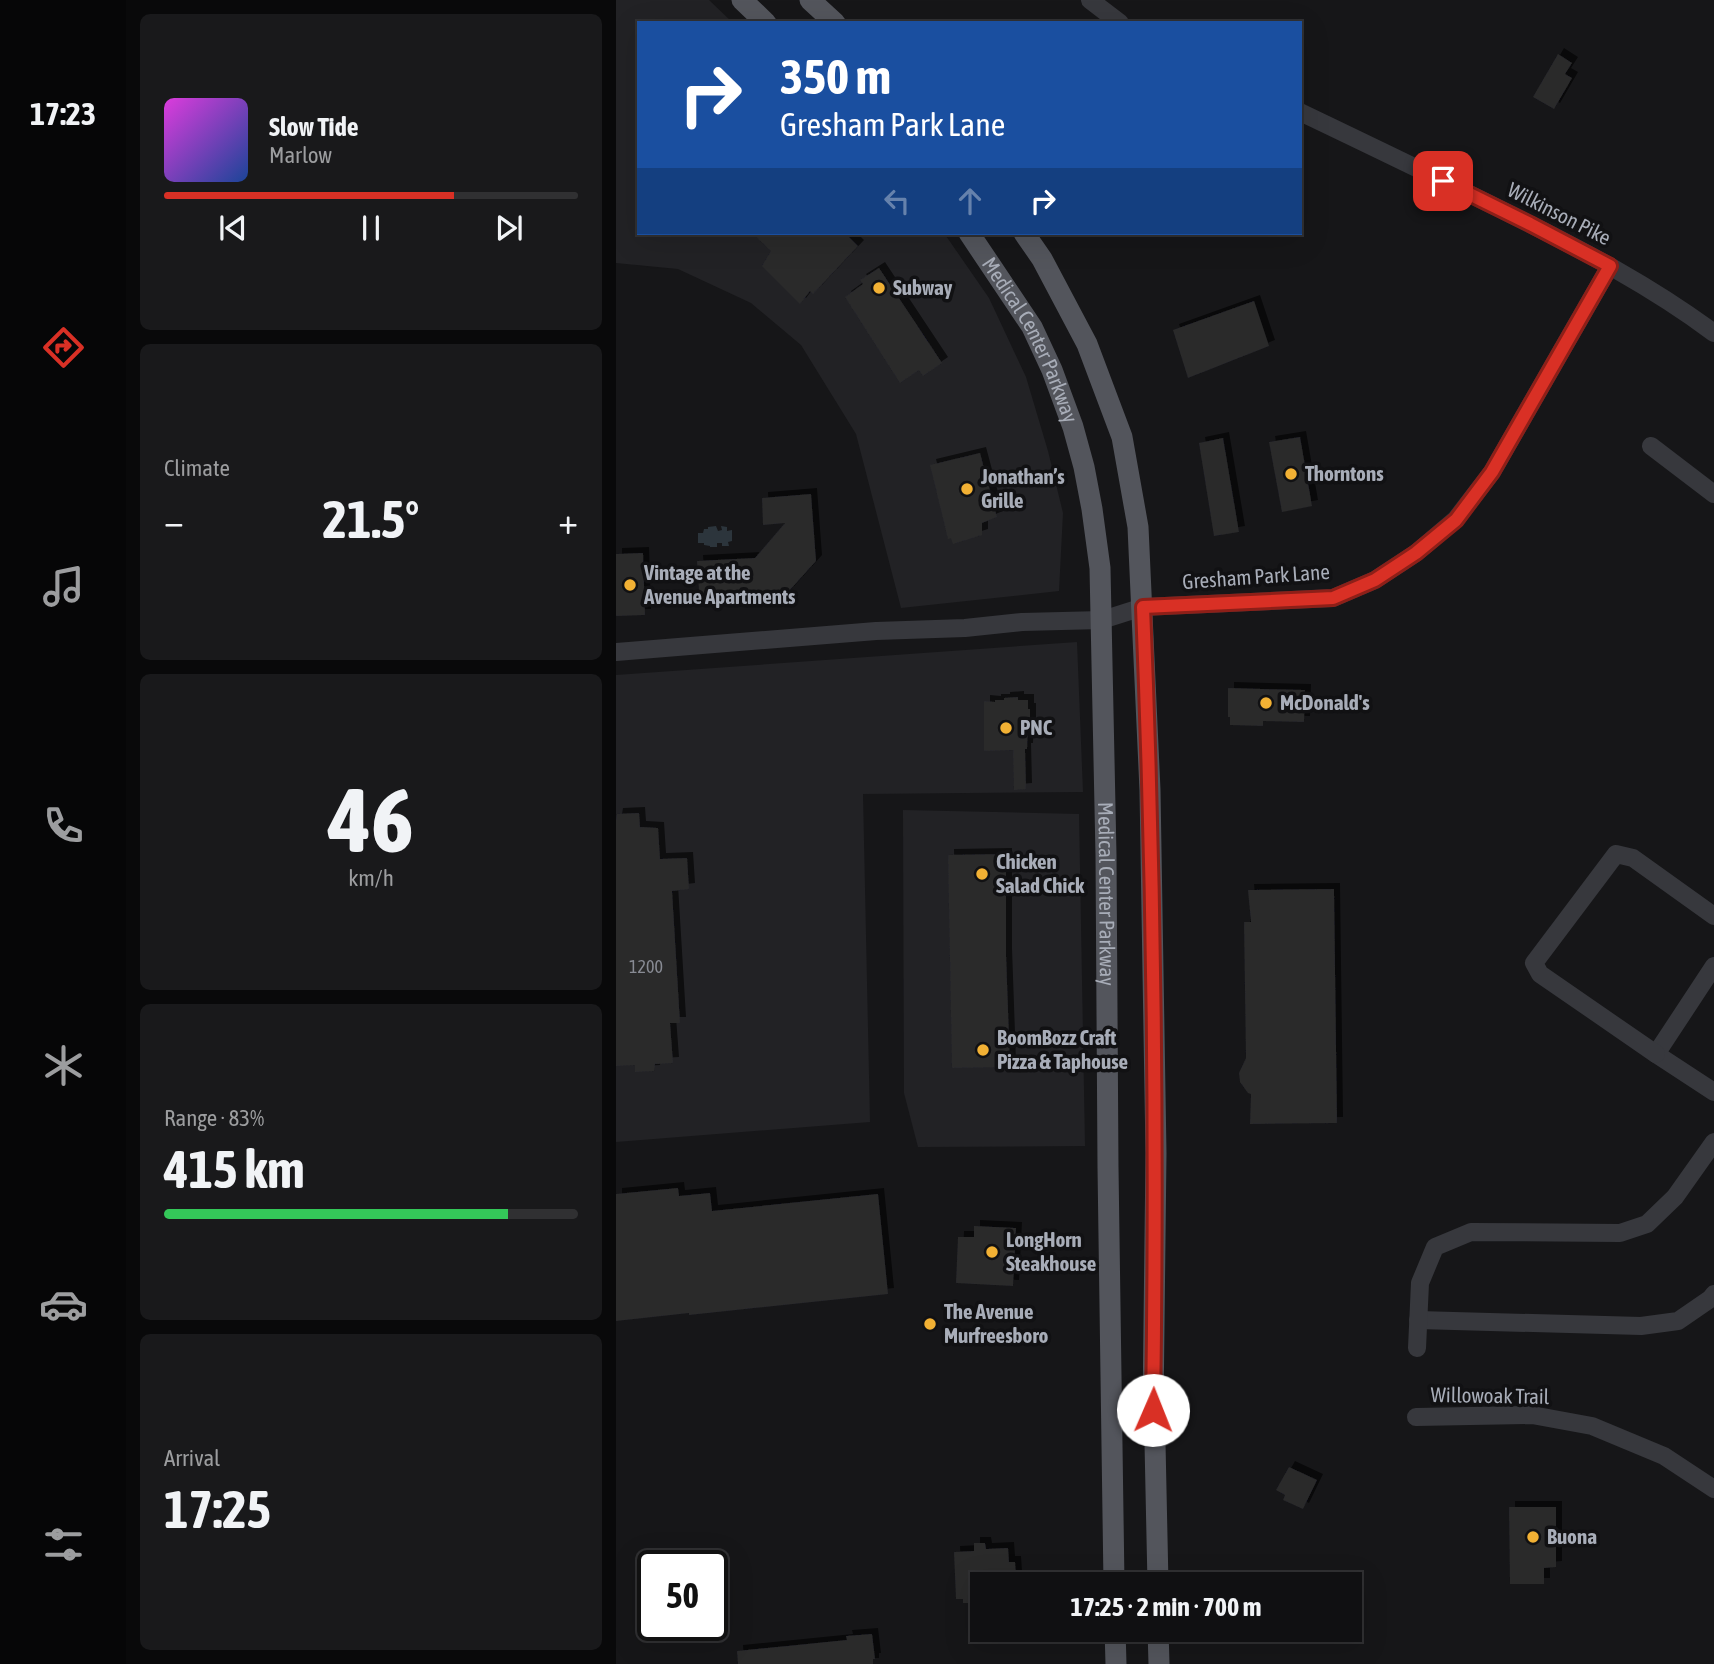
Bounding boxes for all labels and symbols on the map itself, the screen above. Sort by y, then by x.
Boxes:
pin [1413,151,1473,211]
street label: Wilkinson Pike [1504,177,1615,249]
street label: Medical Center Parkway [978,252,1083,426]
place label: Subway [893,275,953,299]
marker: Subway [871,280,887,296]
place label: Thorntons [1305,461,1384,485]
place label: Jonathan’s Grille [980,464,1065,512]
marker: Thorntons [1283,466,1299,482]
marker: Jonathan’s Grille [959,481,975,497]
street label: Gresham Park Lane [1181,559,1330,593]
place label: Vintage at the Avenue Apartments [643,560,796,608]
marker: Vintage at the Avenue Apartments [622,577,638,593]
place label: McDonald's [1280,690,1370,714]
marker: McDonald's [1258,695,1274,711]
place label: PNC [1020,715,1053,739]
marker: PNC [998,720,1014,736]
street label: Medical Center Parkway [1094,802,1120,986]
place label: Chicken Salad Chick [996,849,1085,897]
marker: Chicken Salad Chick [974,866,990,882]
house number: 1200 [629,956,663,977]
place label: BoomBozz Craft Pizza & Taphouse [997,1025,1128,1073]
marker: BoomBozz Craft Pizza & Taphouse [975,1042,991,1058]
place label: LongHorn Steakhouse [1006,1227,1096,1275]
marker: LongHorn Steakhouse [984,1244,1000,1260]
place label: The Avenue Murfreesboro [944,1299,1049,1347]
marker: The Avenue Murfreesboro [922,1316,938,1332]
position arrow [1116,1373,1190,1447]
street label: Willowoak Trail [1431,1382,1550,1408]
place label: Buona [1547,1524,1597,1548]
marker: Buona [1525,1529,1541,1545]
speed limit sign: 50 [637,1550,728,1641]

